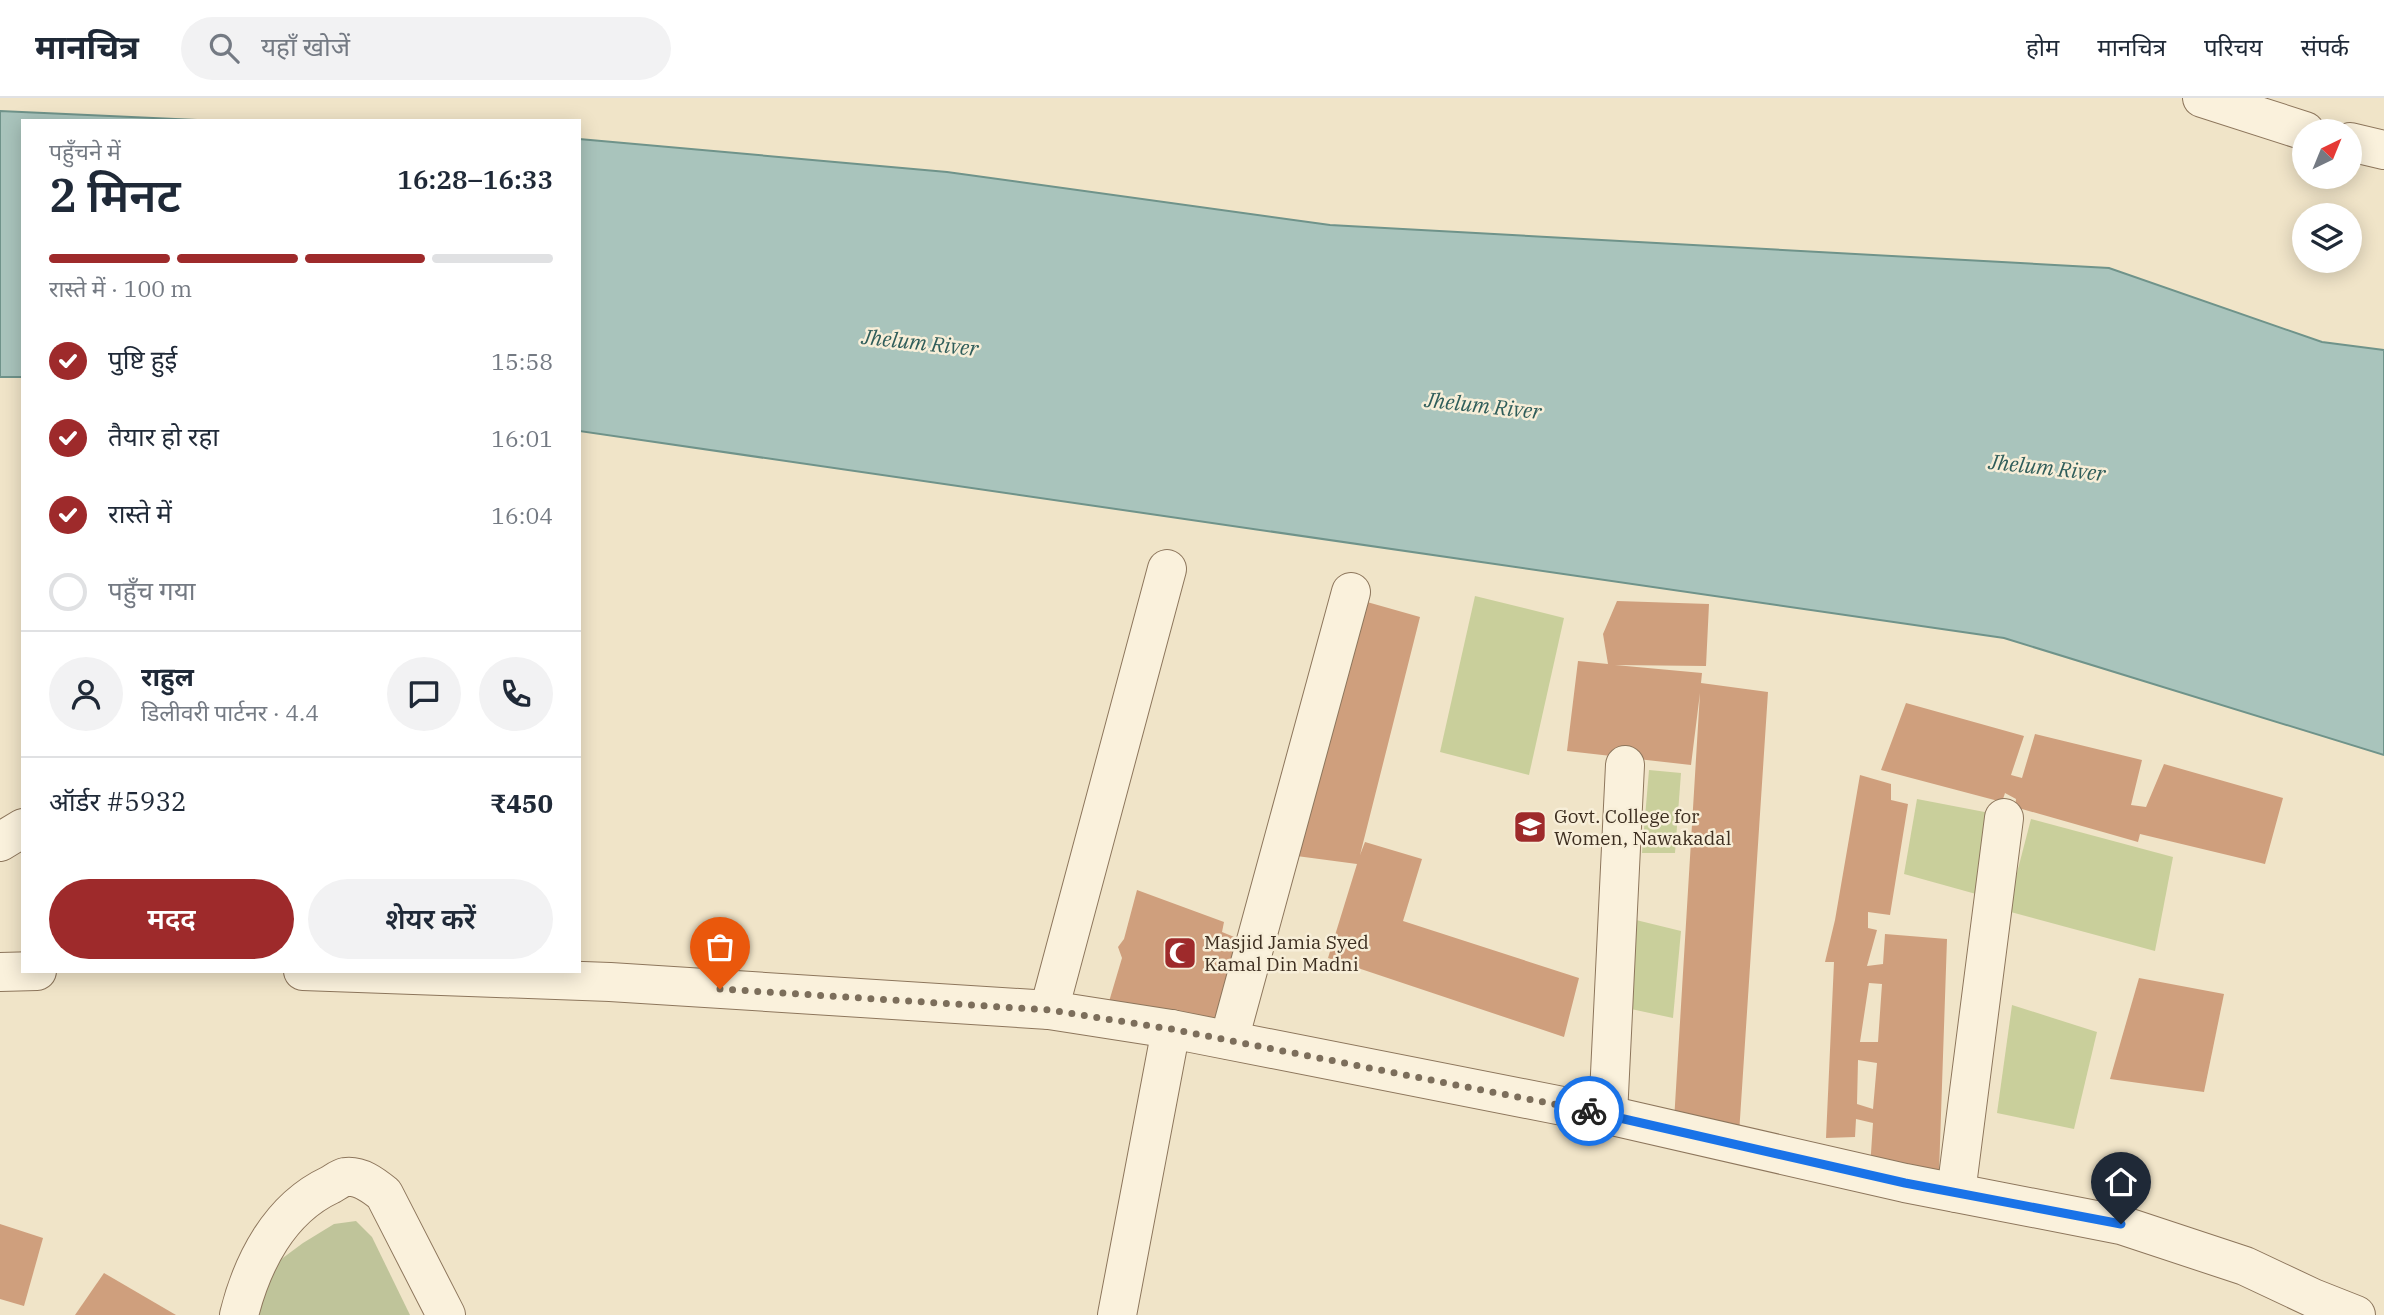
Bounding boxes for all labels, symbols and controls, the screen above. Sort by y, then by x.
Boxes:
search box [181,17,671,80]
text: मानचित्र [35,25,139,68]
icon: search [205,29,243,67]
text: यहाँ खोजें [261,29,350,63]
text: होम [2026,31,2059,63]
text: मानचित्र [2097,31,2166,63]
text: परिचय [2204,31,2263,63]
text: संपर्क [2301,31,2349,63]
north arrow [2292,119,2362,189]
map controls [2292,119,2362,273]
text: पहुँचने में [49,136,121,166]
text: 16:28–16:33 [397,162,553,196]
text: 2 मिनट [49,165,181,225]
button: layers [2292,203,2362,273]
text: रास्ते में · 100 m [49,273,192,303]
water label: Jhelum River [859,322,981,362]
icon: check [49,342,87,380]
text: पुष्टि हुई [108,342,177,376]
text: 15:58 [491,346,553,376]
water label: Jhelum River [1422,385,1544,425]
icon: check [49,419,87,457]
text: तैयार हो रहा [108,419,219,453]
text: 16:01 [491,423,553,453]
water label: Jhelum River [1986,447,2108,487]
icon: check [49,496,87,534]
text: रास्ते में [108,496,172,530]
text: 16:04 [491,500,553,530]
text: पहुँच गया [108,573,196,607]
button: person [49,657,123,731]
button: chat [387,657,461,731]
button: phone [479,657,553,731]
text: राहुल [141,659,194,693]
text: डिलीवरी पार्टनर · 4.4 [141,697,319,727]
text: ऑर्डर #5932 [49,784,187,818]
text: ₹450 [490,786,553,820]
place label: Govt. College for Women, Nawakadal [1554,804,1732,850]
school or university icon: Govt. College for Women, Nawakadal [1511,808,1549,846]
button: मदद [49,879,294,959]
button: शेयर करें [308,879,553,959]
pin [690,917,750,989]
icon: bag [701,928,739,966]
place label: Masjid Jamia Syed Kamal Din Madni [1204,930,1369,976]
mosque icon: Masjid Jamia Syed Kamal Din Madni [1161,934,1199,972]
courier [1554,1076,1624,1146]
icon: bike [1570,1092,1608,1130]
pin [2091,1152,2151,1224]
icon: home [2102,1163,2140,1201]

